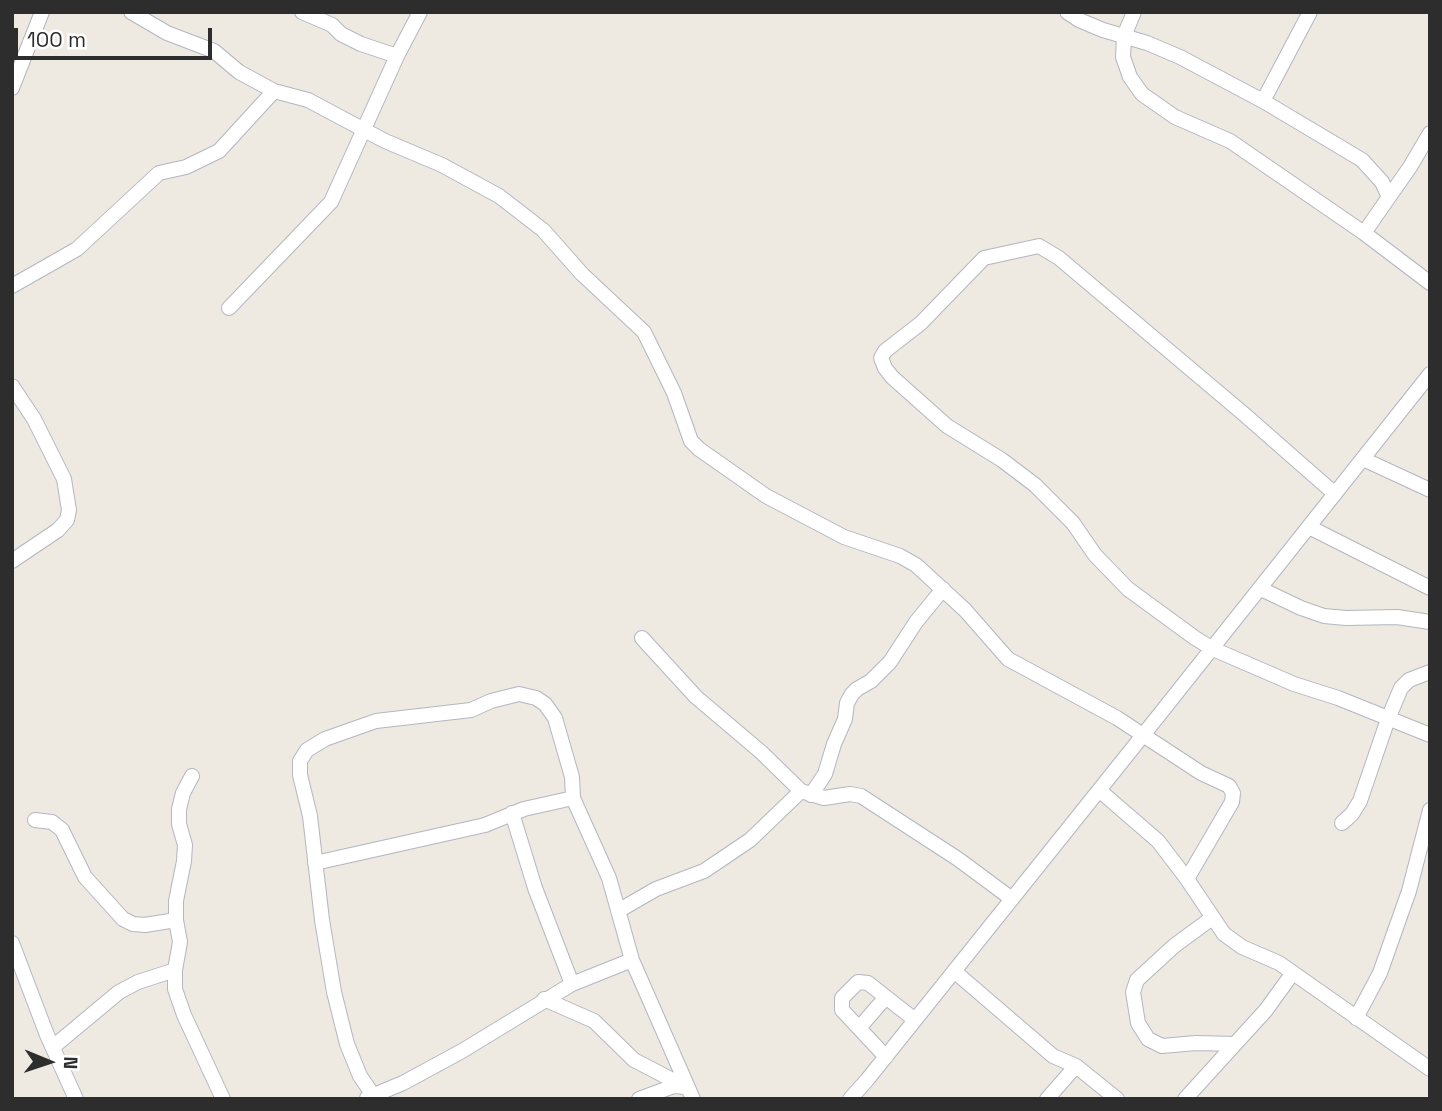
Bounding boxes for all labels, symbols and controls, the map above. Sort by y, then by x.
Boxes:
scale bar [18,14,215,58]
text: 100 m [27,26,86,53]
north arrow [14,1027,84,1097]
text: N [58,1056,83,1070]

